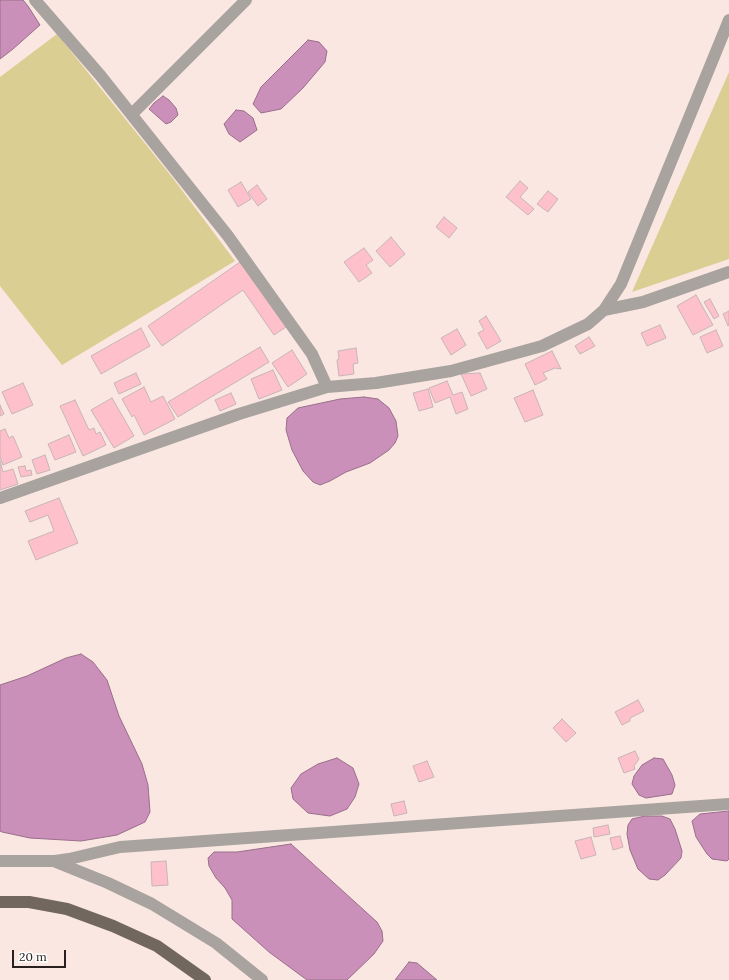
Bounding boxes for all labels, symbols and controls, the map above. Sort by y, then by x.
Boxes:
scale bar [14,942,68,968]
text: 20 m [19,949,47,964]

